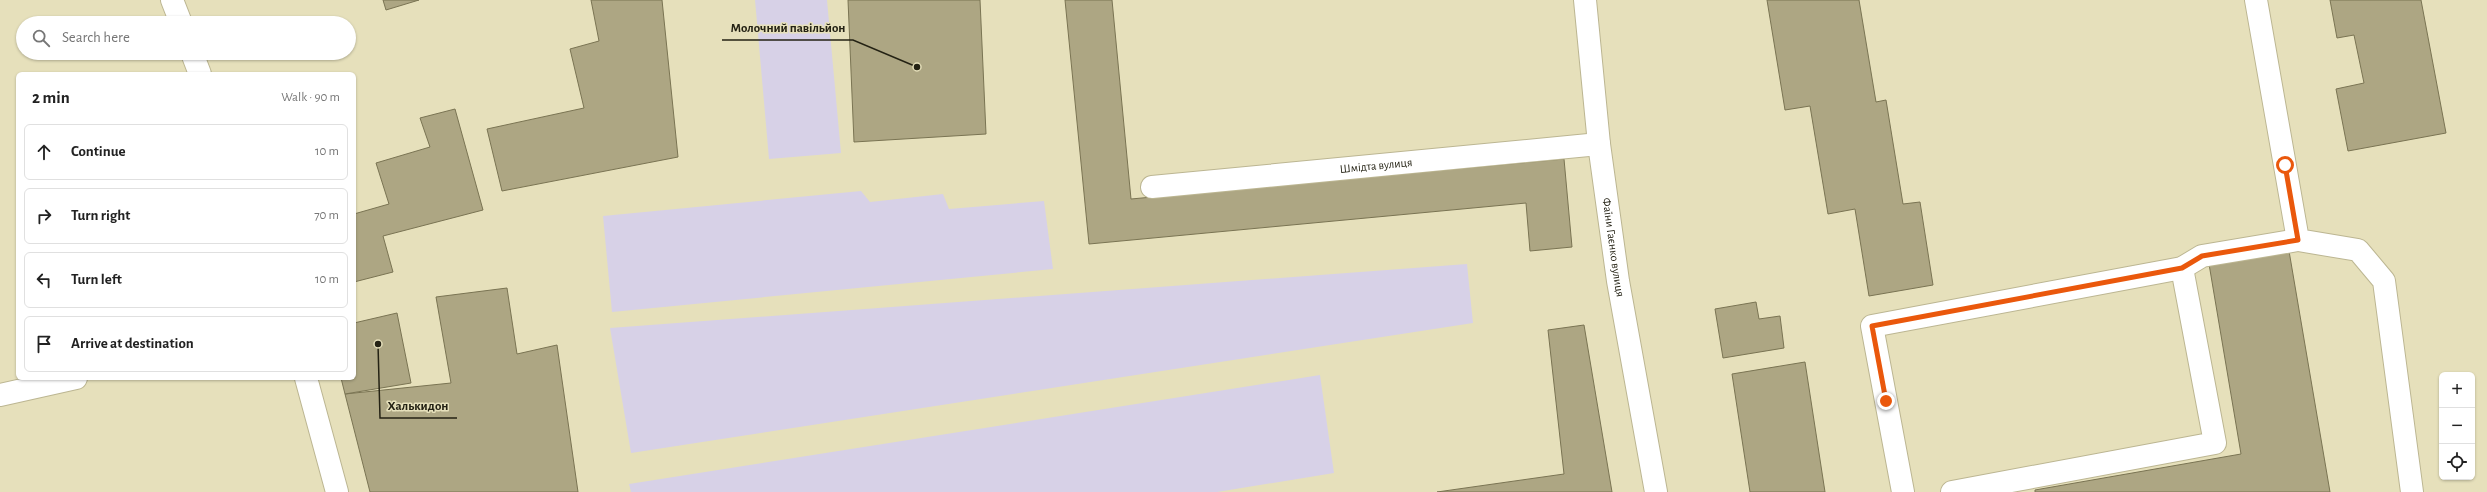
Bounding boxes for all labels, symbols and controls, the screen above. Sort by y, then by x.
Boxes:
callout: Молочний павільйон [722,15,853,40]
search box [16,16,356,60]
text: Молочний павільйон [731,22,845,35]
icon: search [30,27,52,49]
text: Search here [62,30,130,45]
text: 2 min [32,89,70,106]
text: Walk · 90 m [281,91,340,104]
icon: ahead [33,141,55,163]
text: Continue [71,144,126,159]
text: 10 m [315,145,339,158]
street label: Шмідта вулиця [1339,156,1413,175]
route start [2276,156,2294,174]
street label: Фаїни Гаєнко вулиця [1601,197,1627,298]
icon: right [33,205,55,227]
text: Turn right [71,208,130,223]
text: 70 m [314,209,339,222]
icon: left [33,269,55,291]
text: Turn left [71,272,122,287]
text: 10 m [315,273,339,286]
icon: arrive [33,333,55,355]
text: Arrive at destination [71,336,194,351]
map controls [2439,372,2475,480]
button: + [2439,372,2475,408]
route end [1877,392,1895,410]
callout: Халькидон [380,393,457,418]
text: Халькидон [388,400,448,413]
button: − [2439,408,2475,444]
button: locate [2439,444,2475,480]

